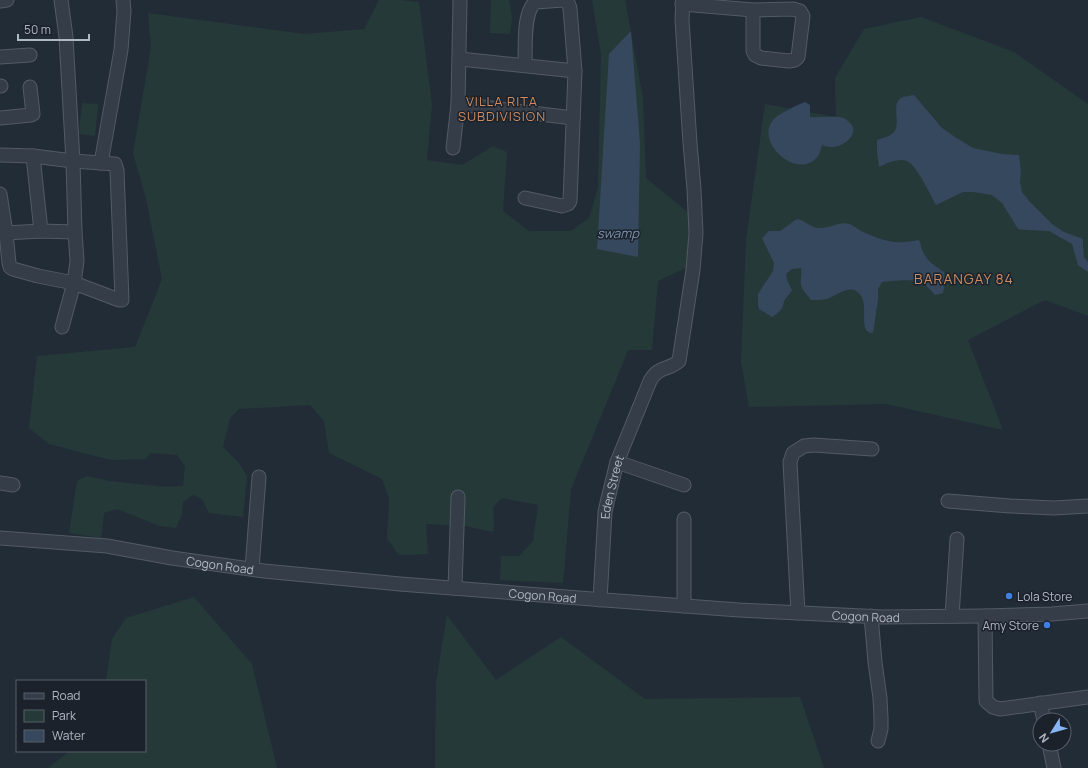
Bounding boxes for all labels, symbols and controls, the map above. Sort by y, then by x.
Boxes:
scale bar [18,16,89,42]
text: 50 m [24,21,51,38]
district label: VILLA RITA SUBDIVISION [458,92,546,125]
water label: swamp [597,224,640,242]
district label: BARANGAY 84 [914,269,1014,288]
street label: Eden Street [596,452,628,519]
street label: Cogon Road [185,552,255,578]
street label: Cogon Road [508,584,577,606]
place label: Lola Store [1017,588,1072,605]
marker: Lola Store [1004,591,1014,601]
street label: Cogon Road [832,606,900,626]
place label: Amy Store [982,617,1039,634]
marker: Amy Store [1042,620,1052,630]
legend [16,680,146,752]
text: Road [52,687,80,704]
text: Park [52,707,77,724]
north arrow [1032,712,1072,752]
text: Water [52,727,86,744]
text: N [1035,731,1052,746]

